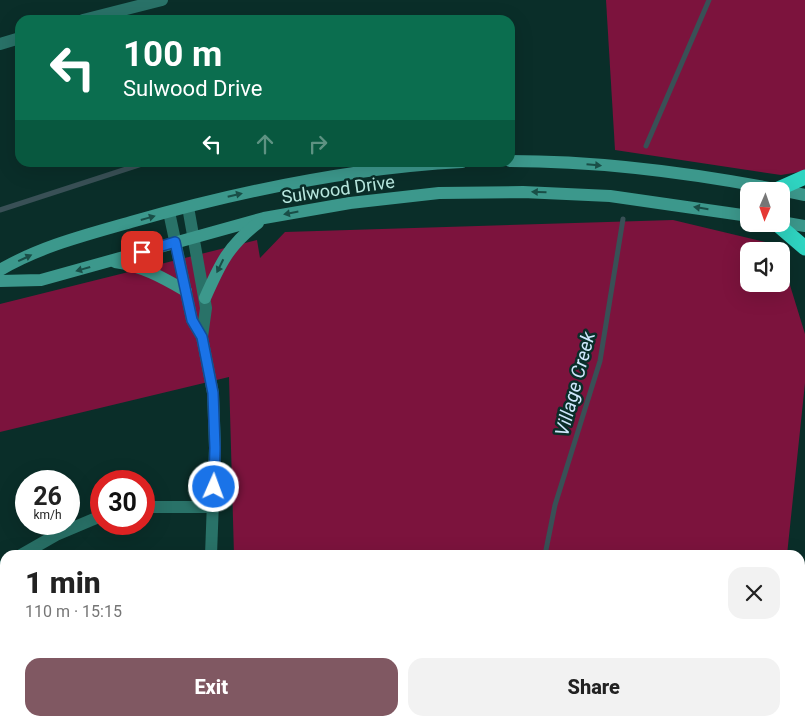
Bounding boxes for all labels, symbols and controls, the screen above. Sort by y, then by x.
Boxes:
text: 100 m [123,34,222,75]
icon: left [40,35,105,100]
text: Sulwood Drive [123,76,262,101]
icon: left [198,130,226,158]
icon: ahead [251,130,279,158]
icon: right [304,130,332,158]
one-way arrow [586,161,602,169]
street label: Sulwood Drive [280,171,396,207]
north arrow [740,182,790,232]
map controls [740,182,790,292]
one-way arrow [531,188,547,196]
one-way arrow [227,191,242,199]
one-way arrow [692,204,708,212]
one-way arrow [283,209,298,217]
one-way arrow [140,213,155,221]
pin [121,231,163,273]
icon: arrive [128,238,156,266]
button: sound [740,242,790,292]
one-way arrow [18,253,32,261]
one-way arrow [216,259,224,273]
one-way arrow [76,266,91,274]
water label: Village Creek [550,329,600,439]
position arrow [187,460,239,512]
speed limit sign: 30 [90,470,155,535]
text: 26 [33,482,62,511]
text: km/h [33,508,62,522]
text: 1 min [25,565,101,600]
button: close [728,567,780,619]
text: 110 m · 15:15 [25,602,122,621]
button: Exit [25,658,398,716]
button: Share [408,658,780,716]

